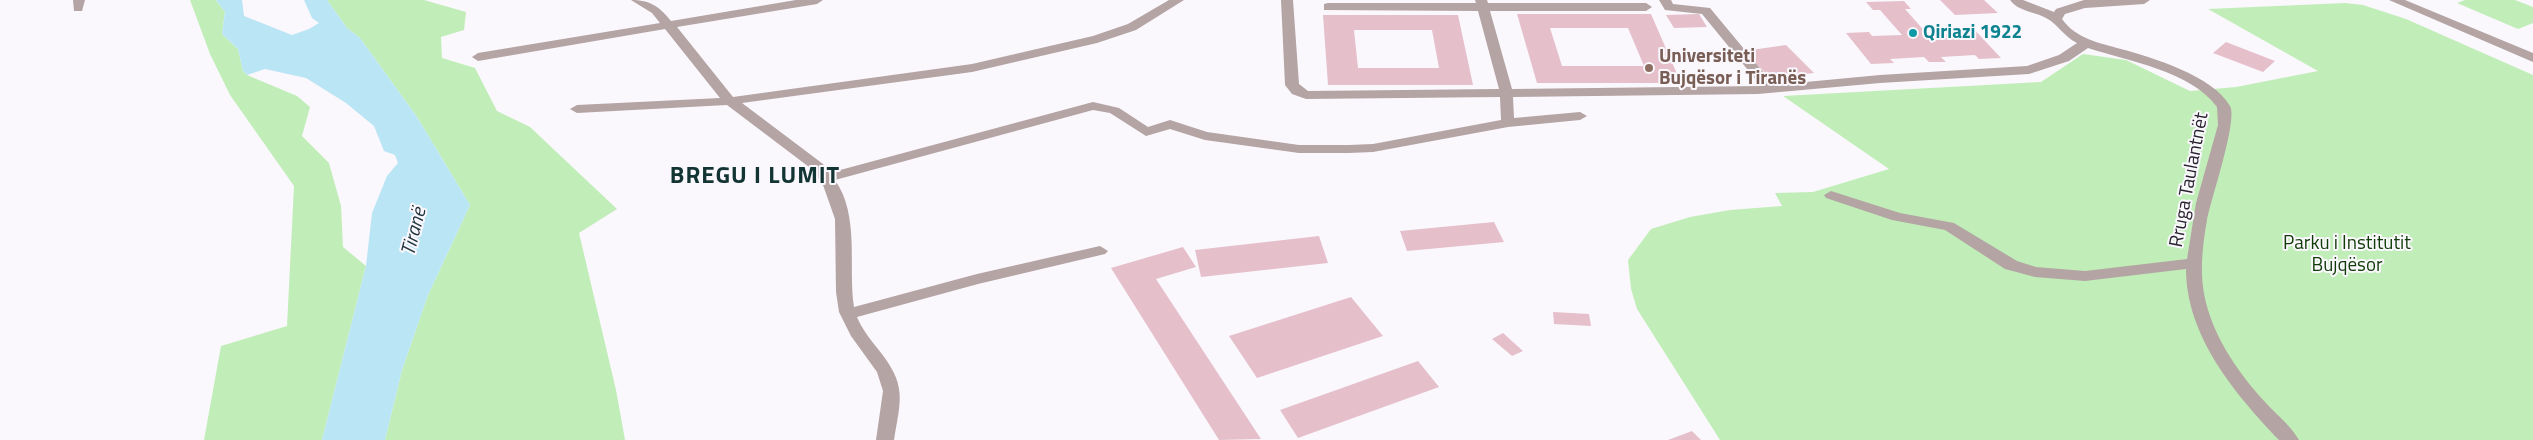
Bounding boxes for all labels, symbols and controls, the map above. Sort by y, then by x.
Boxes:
place label: Qiriazi 1922 [1923,22,2022,44]
marker: Qiriazi 1922 [1907,27,1919,39]
place label: Universiteti Bujqësor i Tiranës [1659,46,1806,90]
marker: Universiteti Bujqësor i Tiranës [1643,62,1655,74]
street label: Rruga Taulantnët [2166,111,2214,249]
district label: BREGU I LUMIT [668,163,842,191]
water label: Tiranë [397,205,433,259]
park label: Parku i Institutit Bujqësor [2283,233,2411,277]

